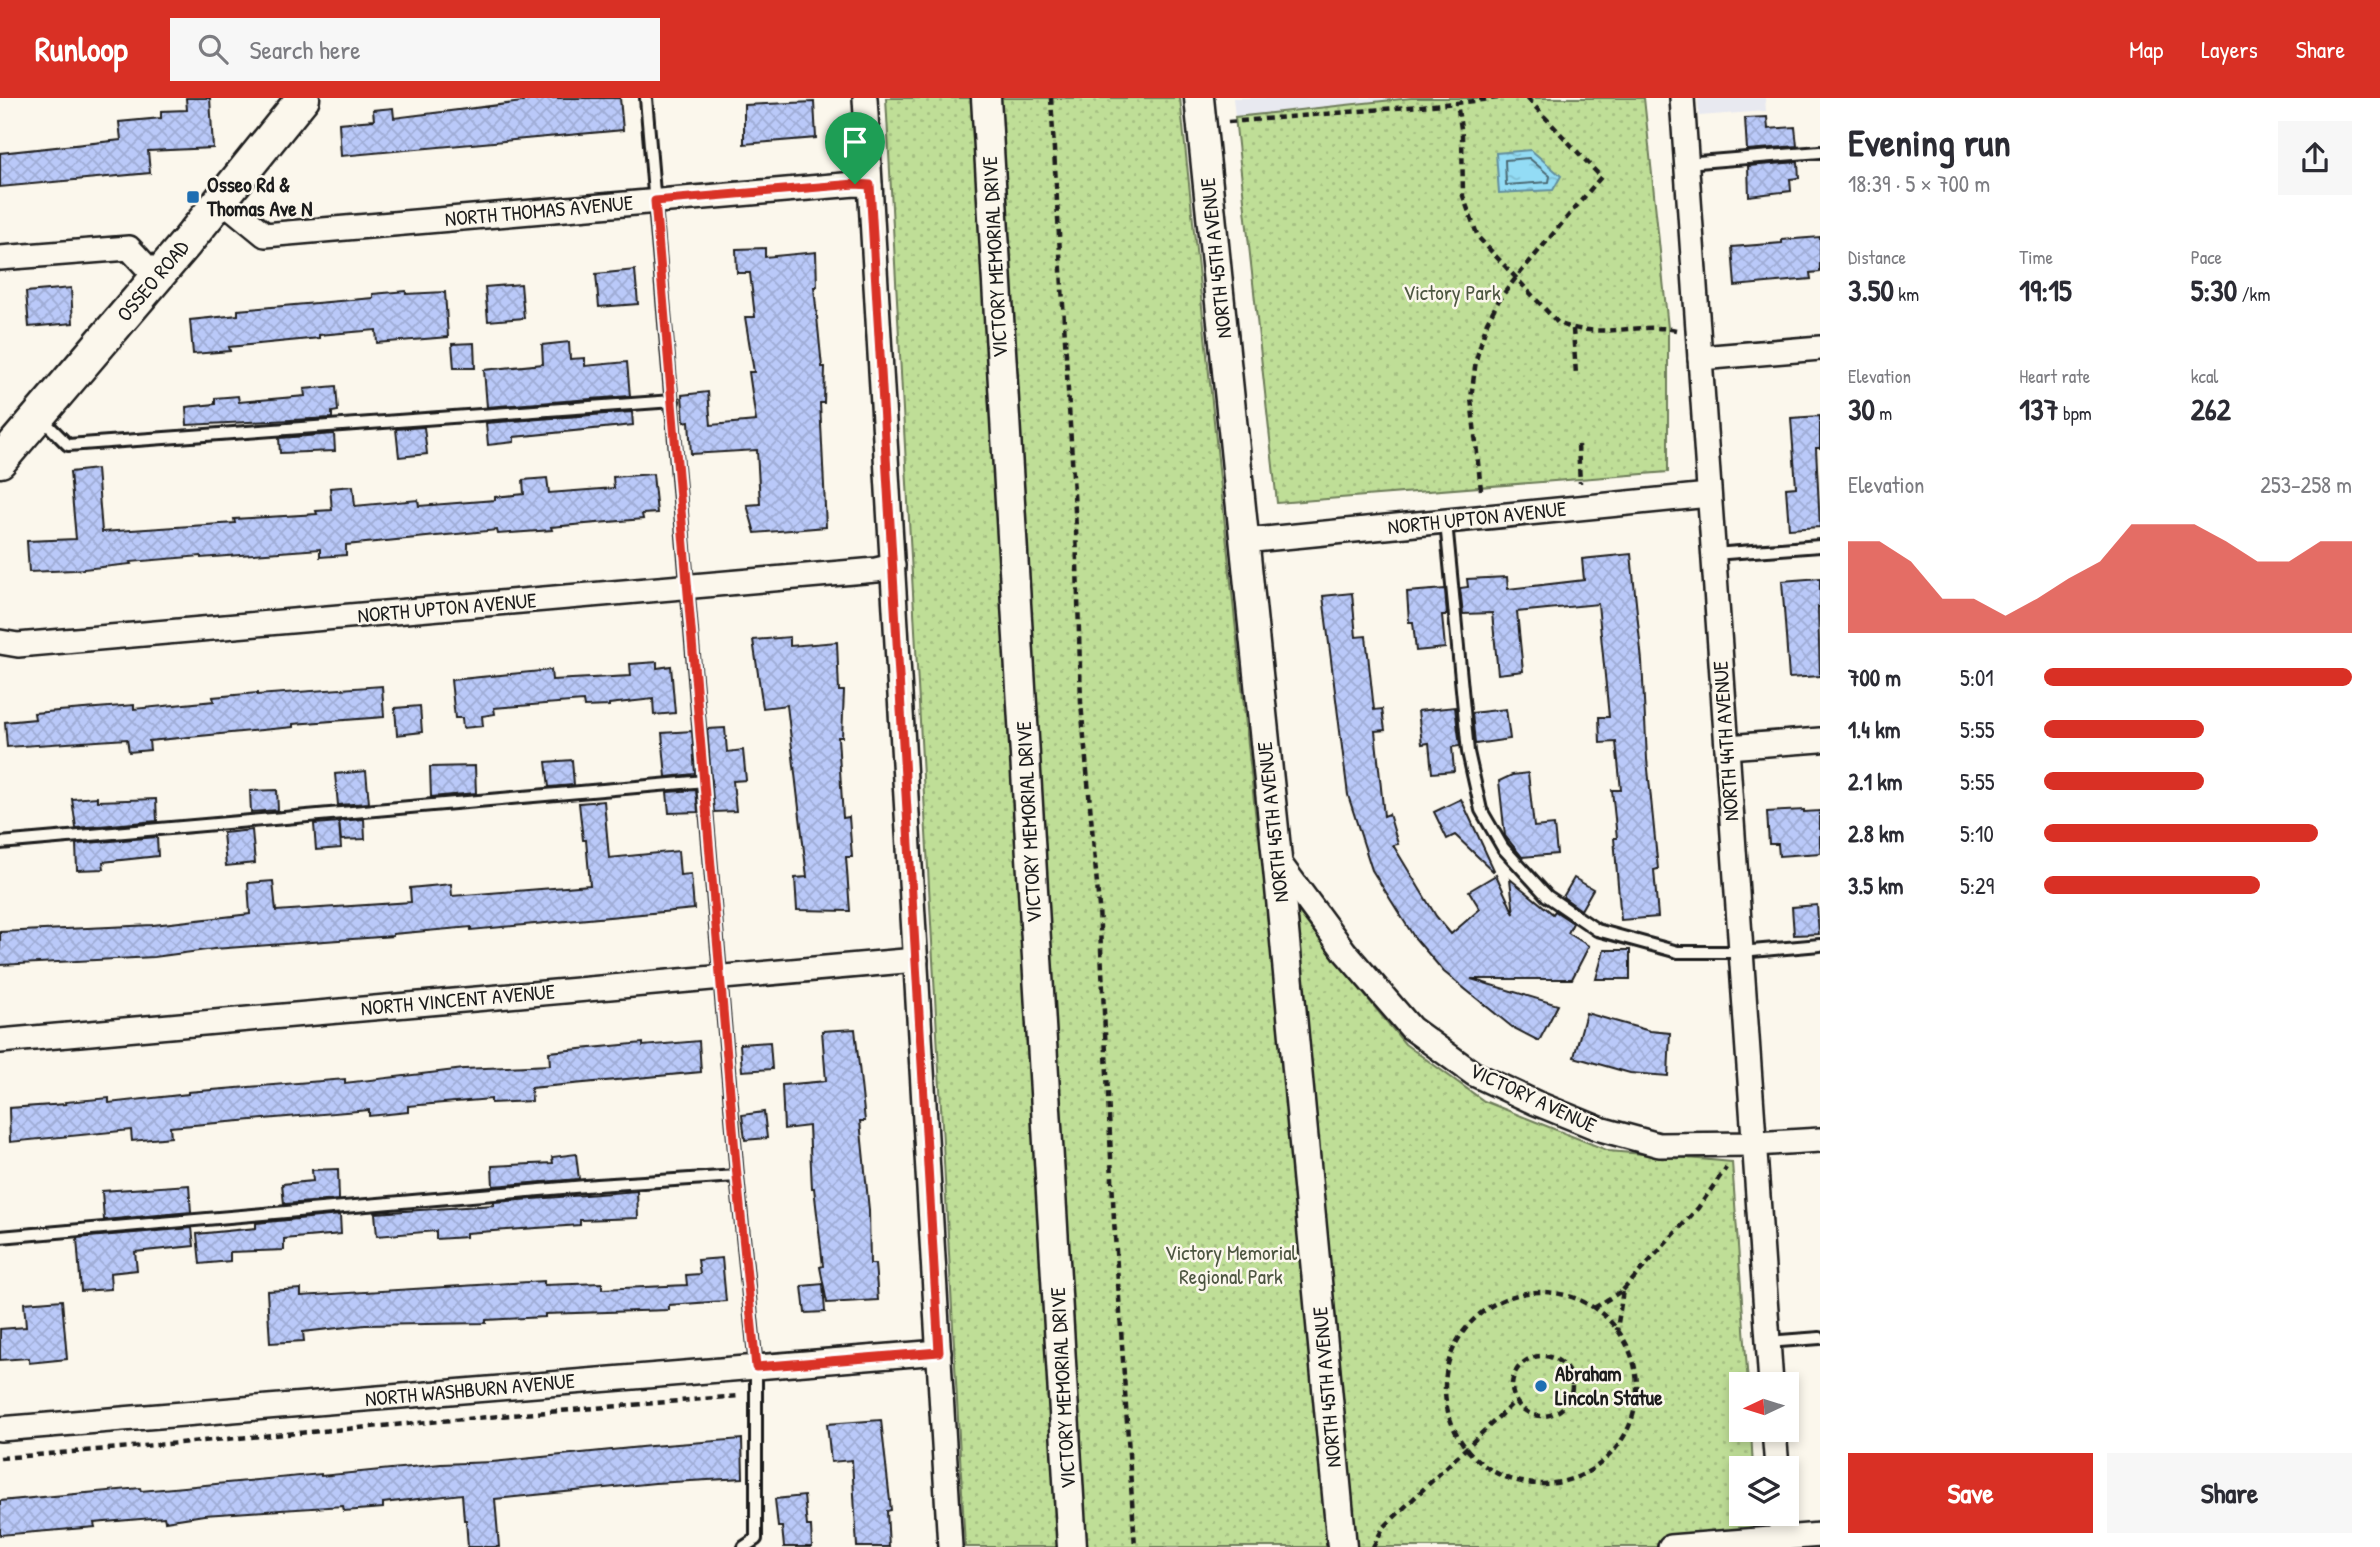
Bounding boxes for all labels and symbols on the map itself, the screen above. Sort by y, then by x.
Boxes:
pin [825,112,885,184]
street label: VICTORY MEMORIAL DRIVE [975,155,1014,359]
place label: Osseo Rd & Thomas Ave N [206,170,313,223]
street label: NORTH 45TH AVENUE [1193,176,1238,340]
street label: NORTH THOMAS AVENUE [444,188,634,233]
marker: Osseo Rd & Thomas Ave N [185,189,201,205]
street label: OSSEO ROAD [110,234,195,328]
park label: Victory Park [1403,278,1501,307]
street label: NORTH UPTON AVENUE [1386,494,1568,541]
street label: NORTH UPTON AVENUE [356,585,538,630]
street label: NORTH 44TH AVENUE [1705,660,1746,822]
street label: VICTORY MEMORIAL DRIVE [1009,720,1048,924]
street label: NORTH 45TH AVENUE [1250,740,1295,904]
street label: NORTH VINCENT AVENUE [360,977,556,1022]
street label: VICTORY AVENUE [1465,1056,1601,1140]
park label: Victory Memorial Regional Park [1165,1238,1298,1291]
street label: VICTORY MEMORIAL DRIVE [1043,1286,1082,1490]
street label: NORTH 45TH AVENUE [1305,1305,1348,1469]
place label: Abraham Lincoln Statue [1555,1359,1663,1412]
street label: NORTH WASHBURN AVENUE [364,1366,576,1413]
north arrow [1729,1372,1799,1442]
marker: Abraham Lincoln Statue [1533,1378,1549,1394]

